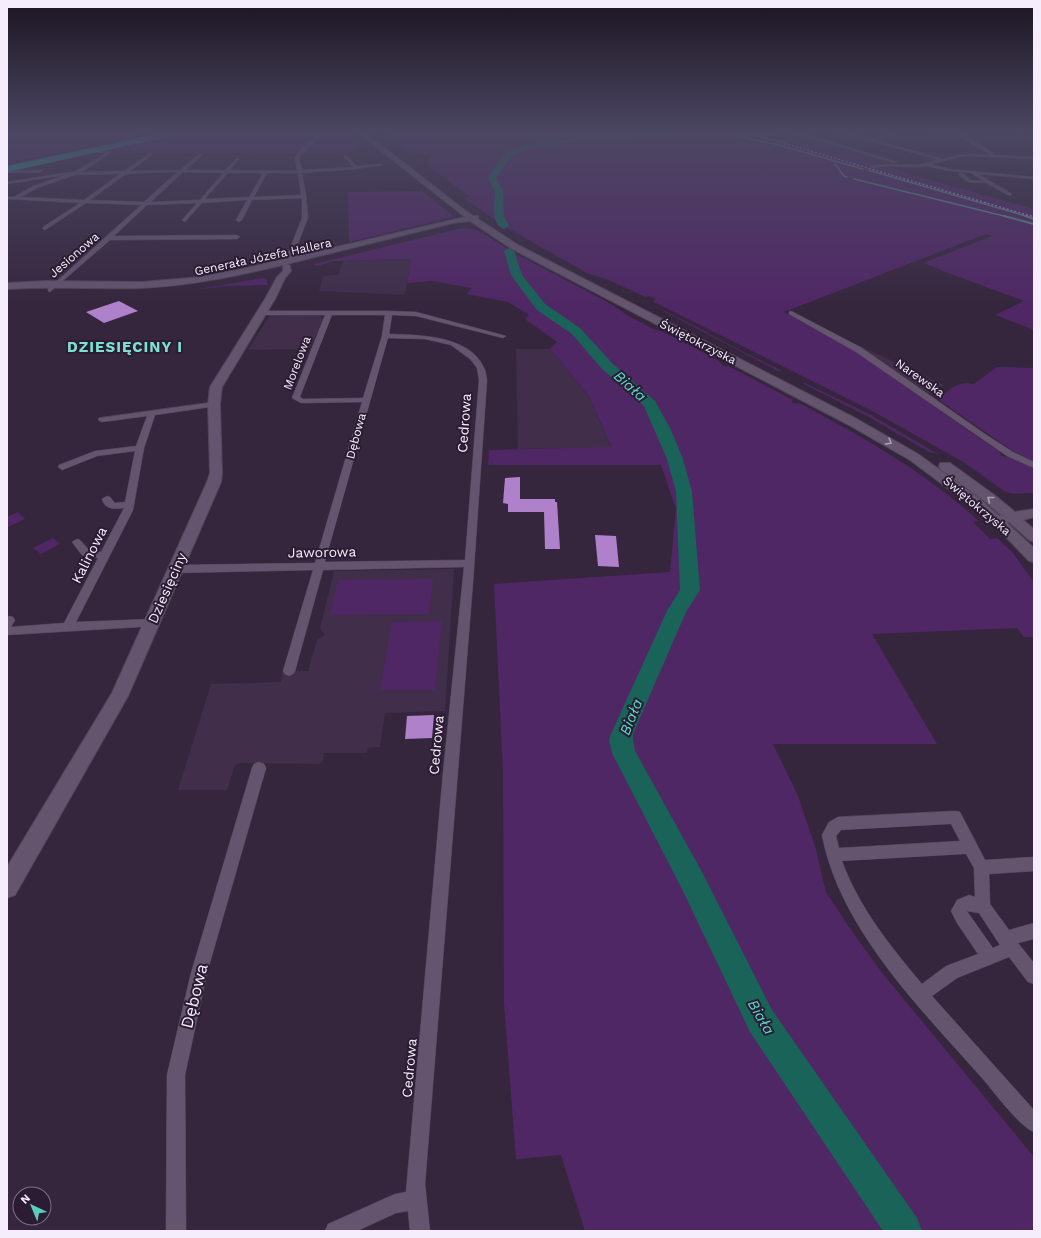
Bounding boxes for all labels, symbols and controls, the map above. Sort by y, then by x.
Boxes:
street label: Jesionowa [46,229,102,280]
street label: Generała Józefa Hallera [193,236,333,278]
street label: Świętokrzyska [657,317,739,367]
street label: Morelowa [280,334,314,392]
district label: DZIESIĘCINY I [67,338,183,356]
street label: Narewska [893,356,947,400]
water label: Biała [610,367,650,405]
street label: Cedrowa [454,393,474,453]
street label: Dębowa [343,411,369,460]
one-way arrow [885,437,892,445]
street label: Świętokrzyska [940,474,1014,538]
one-way arrow [988,497,995,504]
street label: Kalinowa [68,524,110,586]
street label: Jaworowa [288,543,356,561]
street label: Dziesięciny [144,549,190,626]
water label: Biała [616,696,646,738]
street label: Cedrowa [425,715,447,775]
street label: Dębowa [176,961,212,1031]
water label: Biała [744,996,778,1038]
street label: Cedrowa [398,1038,420,1098]
north arrow [12,1186,52,1226]
text: N [18,1192,33,1207]

